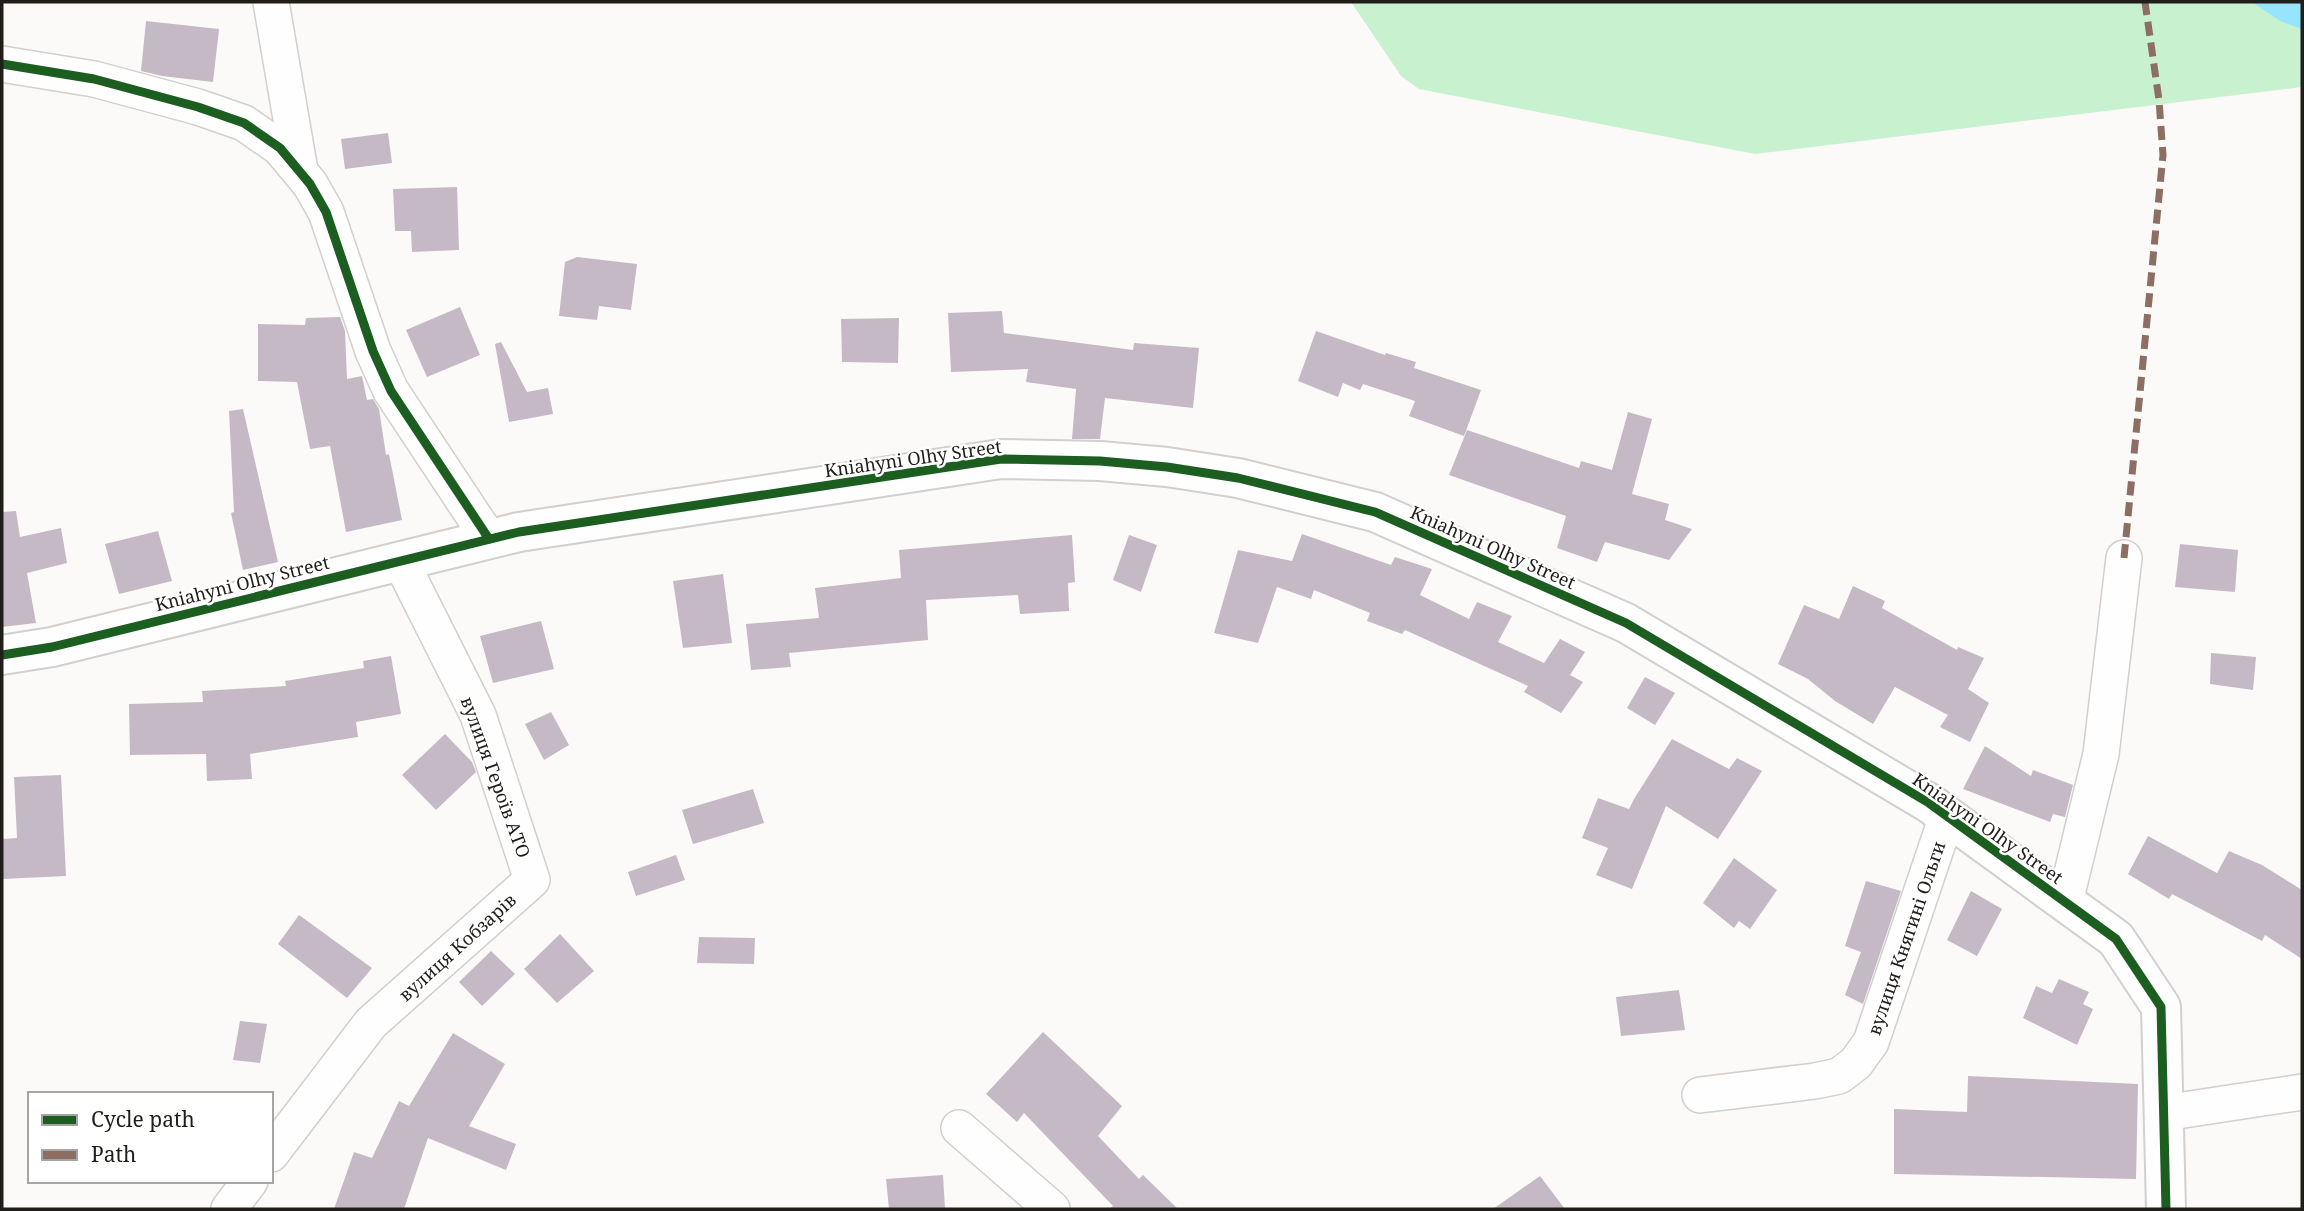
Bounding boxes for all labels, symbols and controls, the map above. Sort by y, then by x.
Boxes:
street label: Kniahyni Olhy Street [823,434,1003,482]
street label: Kniahyni Olhy Street [1407,500,1579,594]
street label: Kniahyni Olhy Street [153,550,331,616]
street label: вулиця Героїв АТО [456,693,536,861]
street label: Kniahyni Olhy Street [1908,767,2068,889]
street label: вулиця Княгині Ольги [1862,838,1950,1038]
street label: вулиця Кобзарів [393,888,521,1006]
legend [28,1092,273,1183]
text: Cycle path [91,1105,195,1133]
text: Path [91,1140,136,1168]

